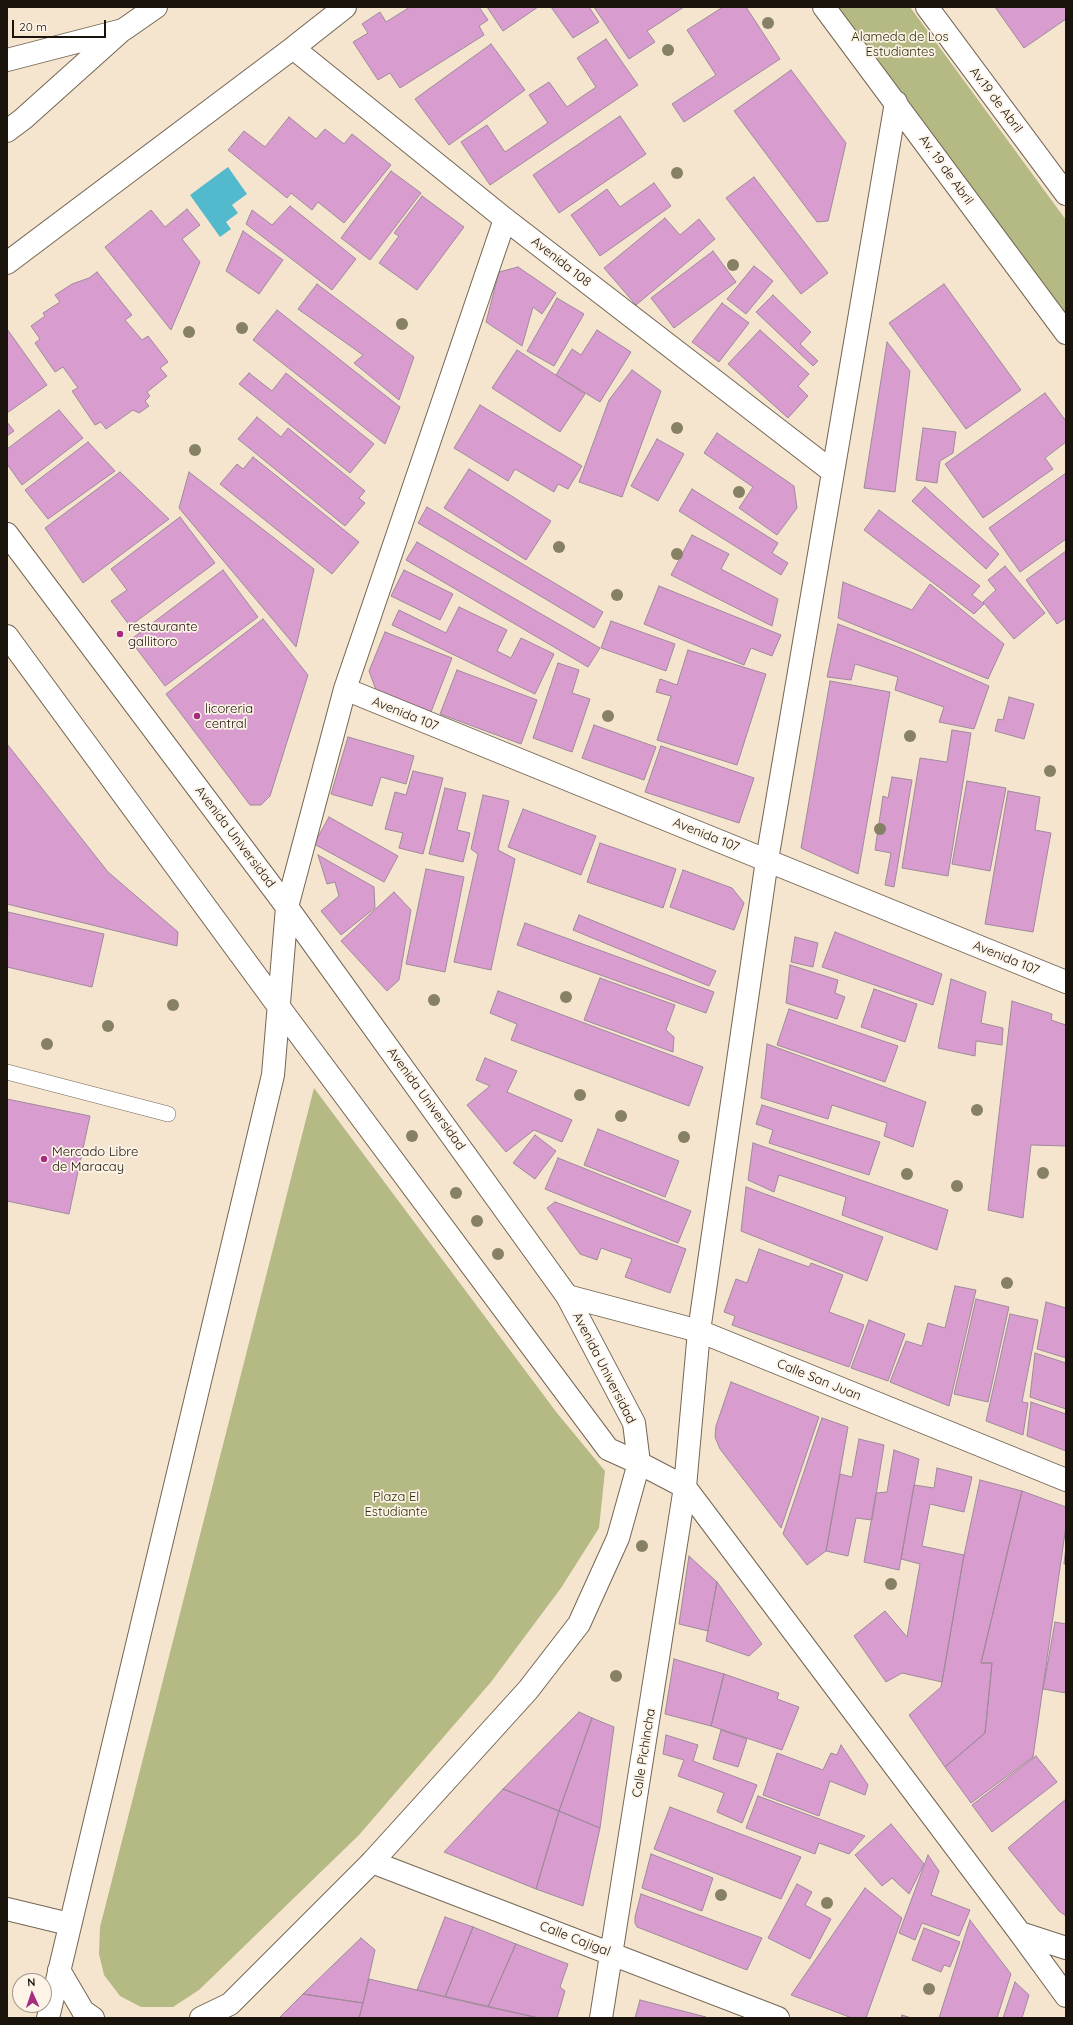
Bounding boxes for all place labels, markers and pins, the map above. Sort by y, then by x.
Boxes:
place label: restaurante gallitoro [128,619,198,650]
marker: restaurante gallitoro [115,629,125,639]
place label: licoreria central [205,701,253,732]
marker: licoreria central [192,711,202,721]
place label: Mercado Libre de Maracay [52,1144,138,1175]
marker: Mercado Libre de Maracay [39,1154,49,1164]

